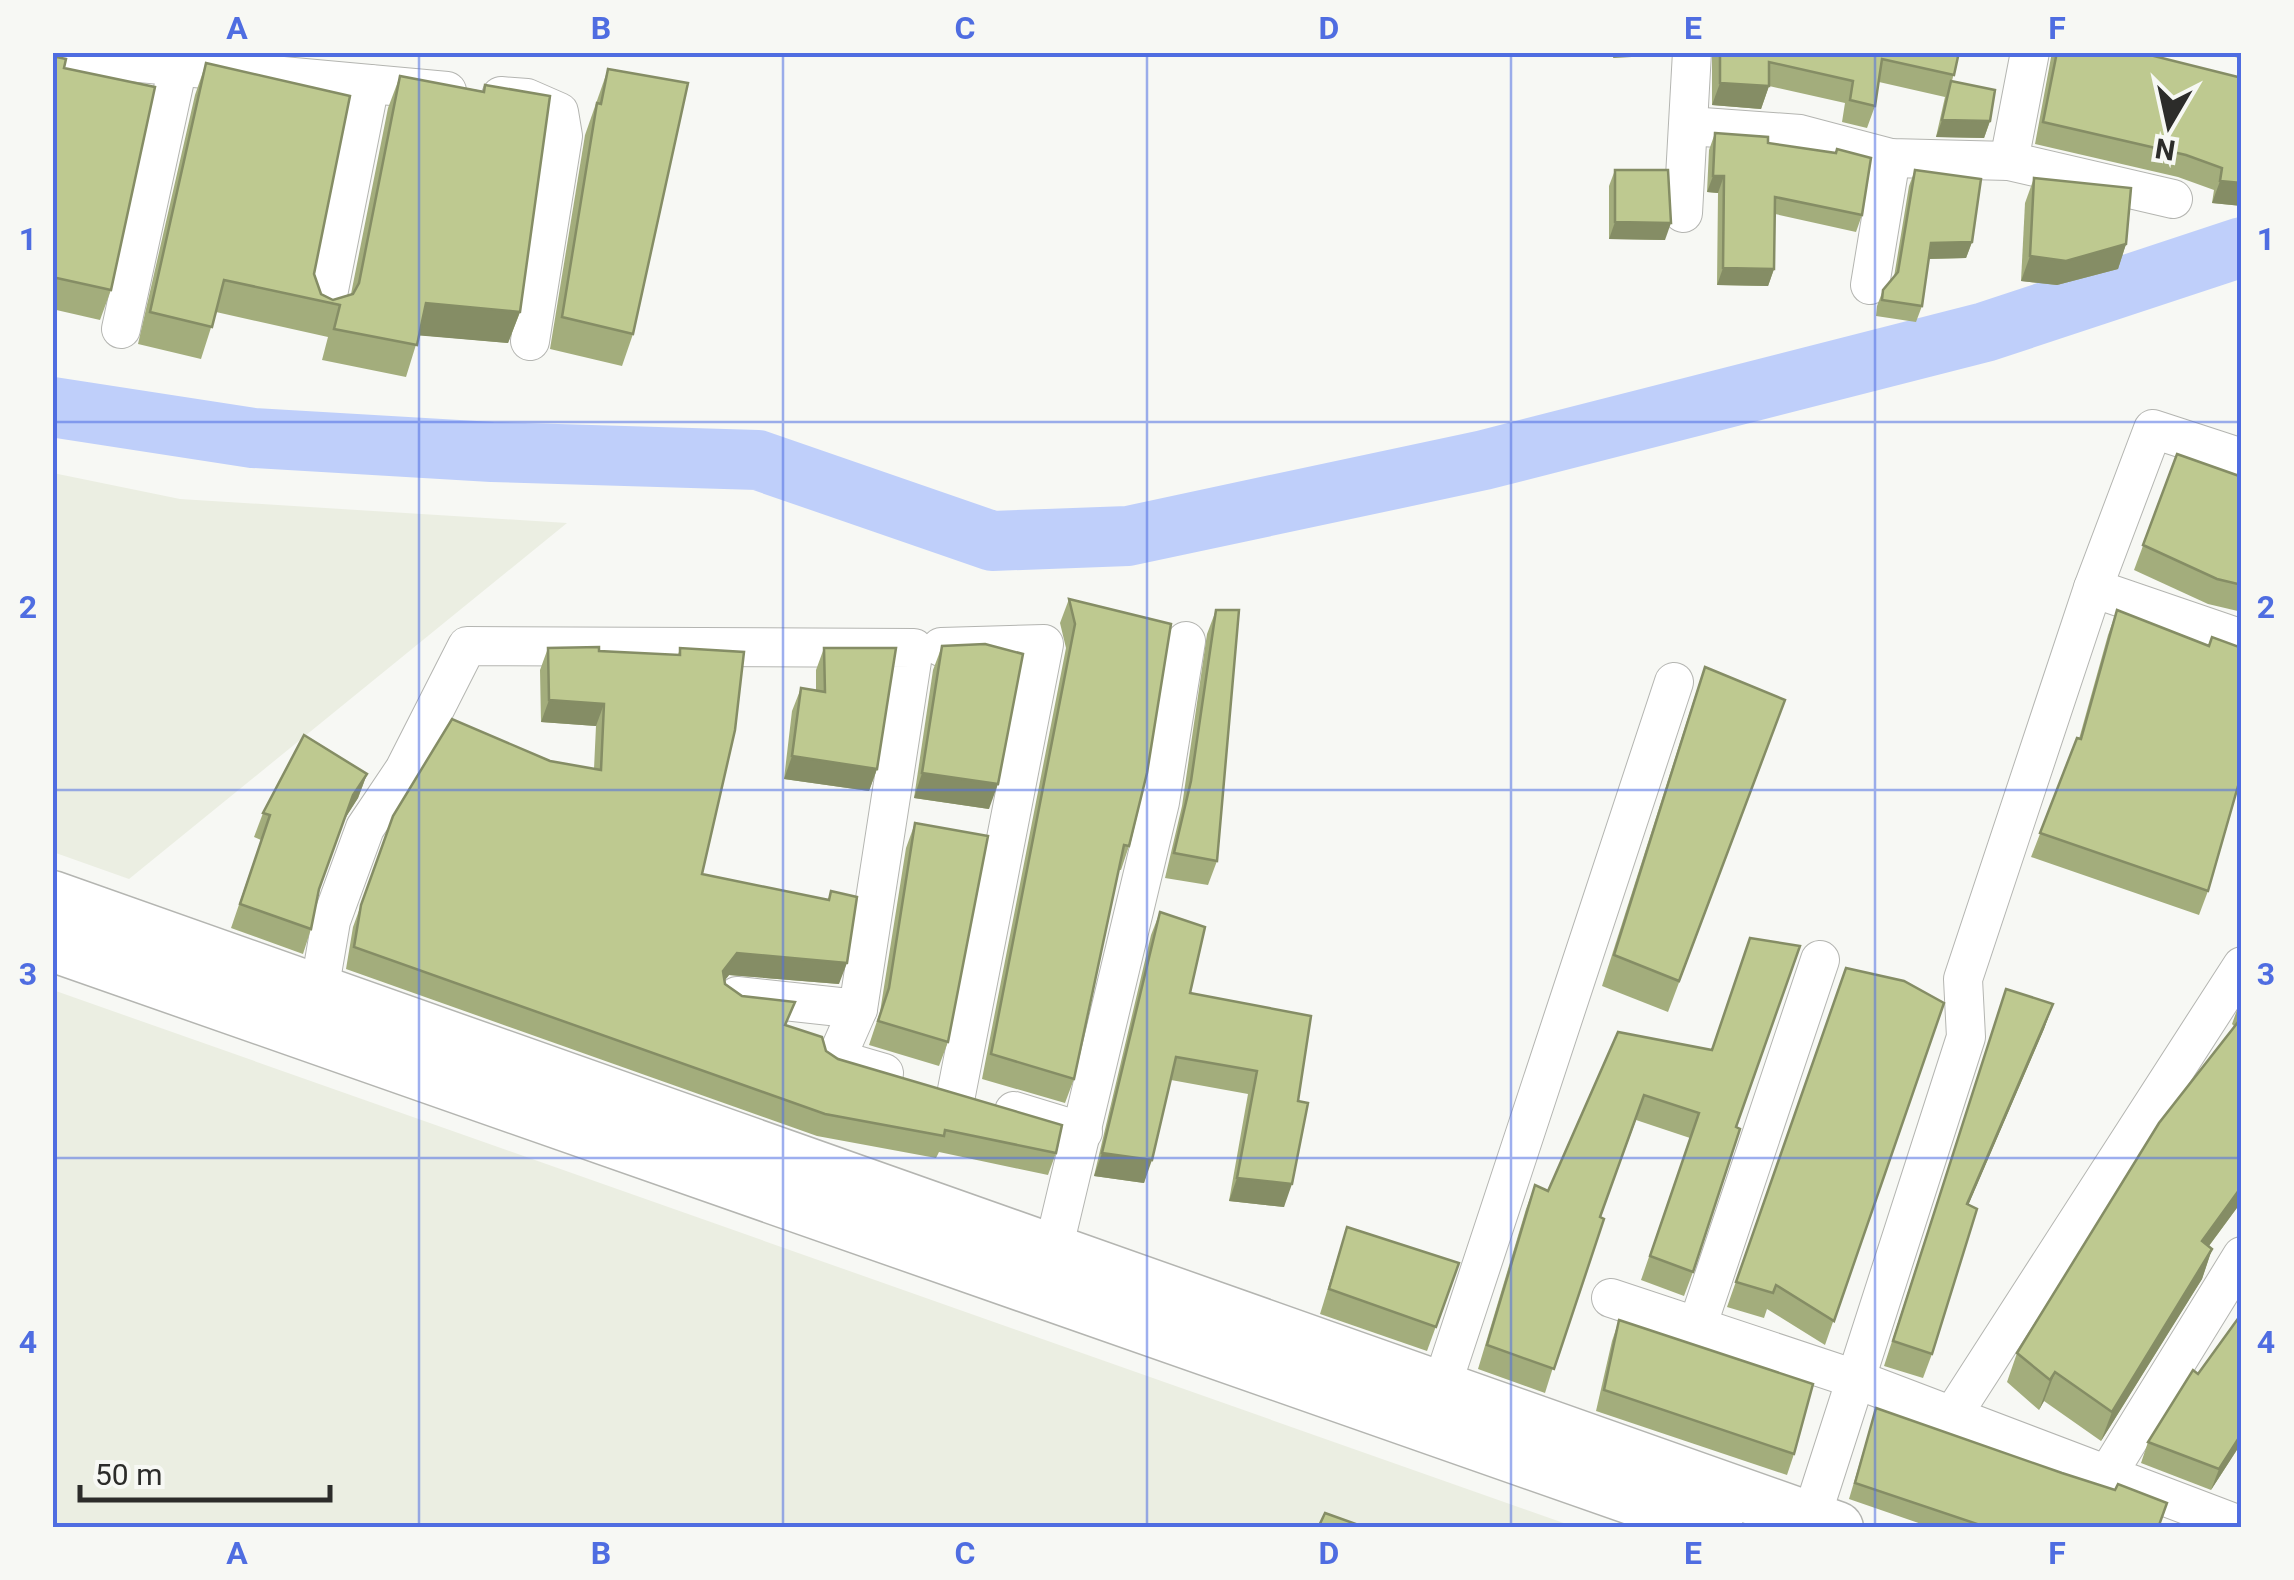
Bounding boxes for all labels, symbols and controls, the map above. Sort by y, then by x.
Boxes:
text: A [226,9,248,47]
text: B [591,9,611,47]
text: C [955,9,975,47]
text: D [1319,9,1339,47]
text: E [1684,9,1702,47]
text: F [2048,9,2066,47]
north arrow [2119,75,2219,175]
text: N [2153,131,2178,167]
text: 1 [19,220,37,258]
text: 1 [2257,220,2275,258]
text: 2 [19,588,37,626]
text: 2 [2257,588,2275,626]
text: 3 [19,955,37,993]
text: 3 [2257,955,2275,993]
text: 4 [19,1323,37,1361]
text: 4 [2257,1323,2275,1361]
scale bar [80,1440,330,1502]
text: 50 m [95,1457,162,1492]
text: A [226,1534,248,1572]
text: B [591,1534,611,1572]
text: C [955,1534,975,1572]
text: D [1319,1534,1339,1572]
text: E [1684,1534,1702,1572]
text: F [2048,1534,2066,1572]

